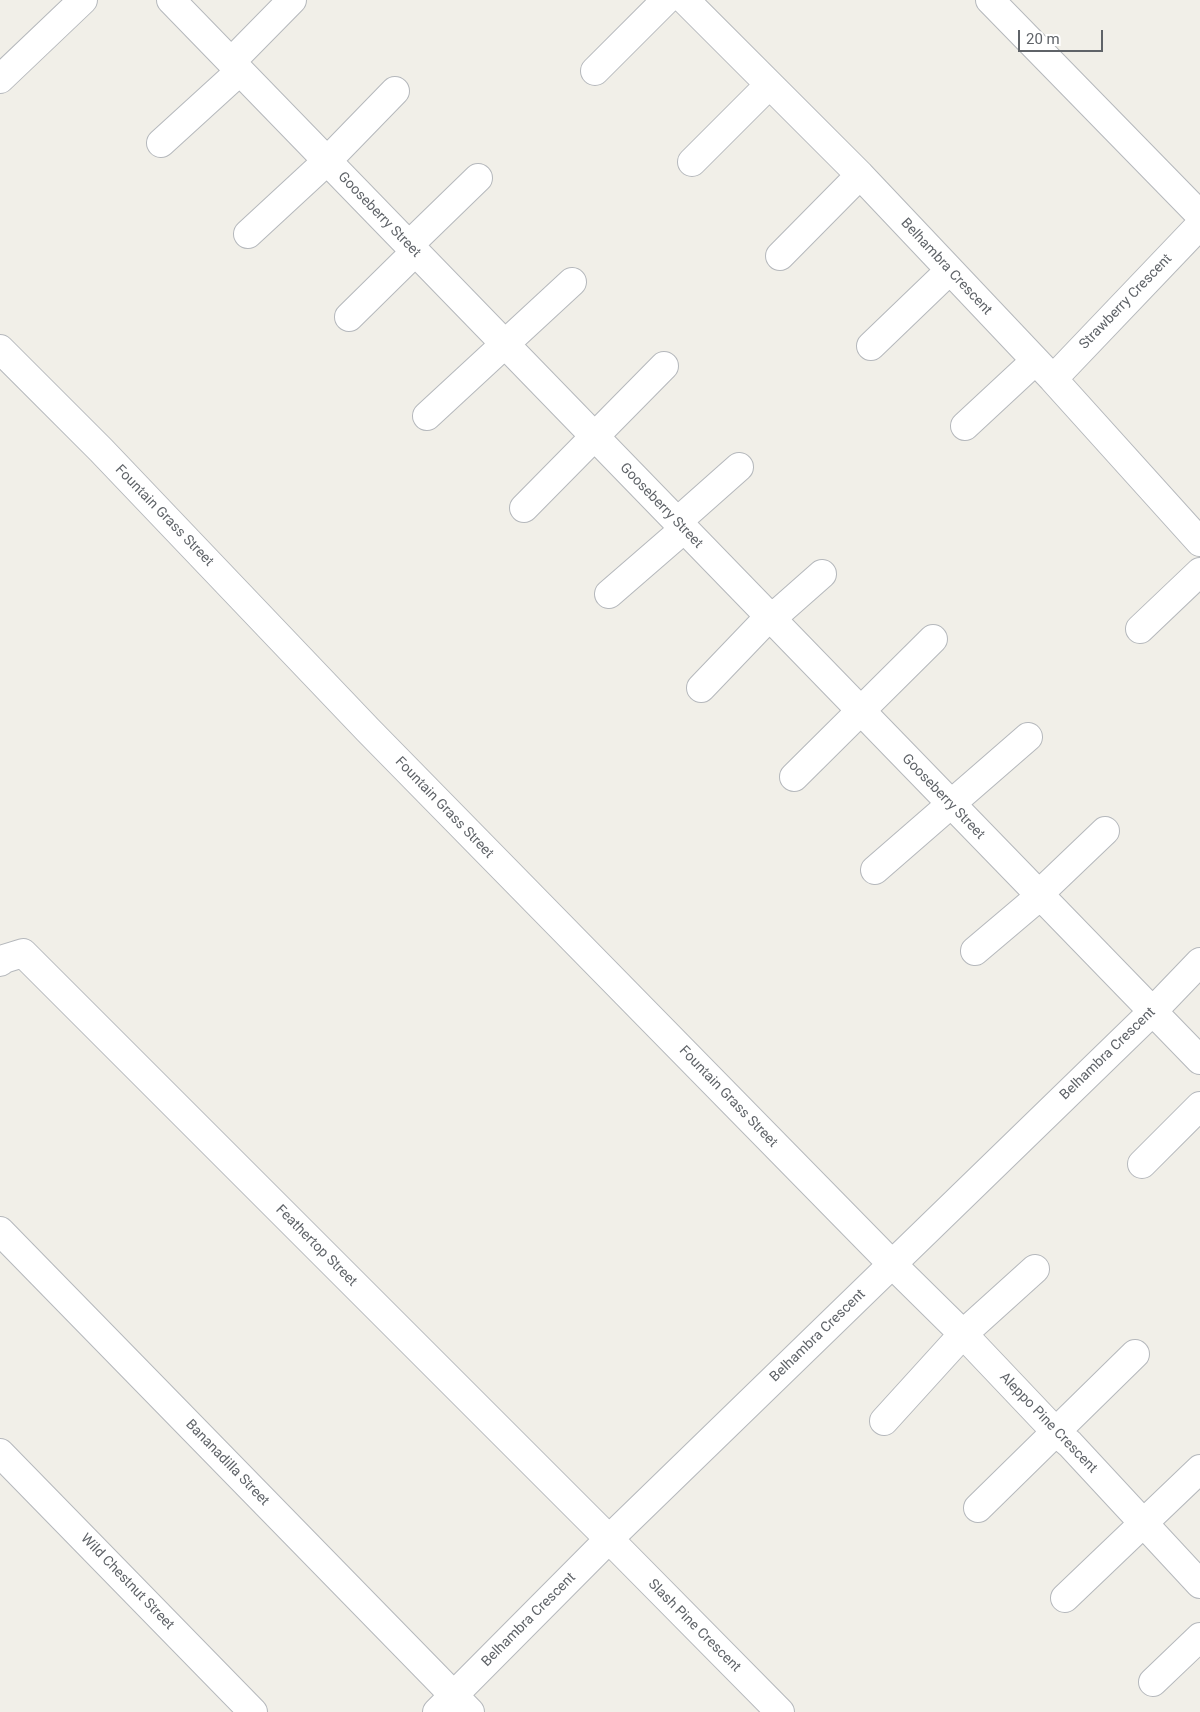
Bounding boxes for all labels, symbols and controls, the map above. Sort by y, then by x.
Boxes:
scale bar [1020,20,1105,52]
text: 20 m [1026,30,1060,48]
street label: Gooseberry Street [334,169,424,261]
street label: Belhambra Crescent [897,215,995,319]
street label: Strawberry Crescent [1076,251,1176,353]
street label: Gooseberry Street [616,460,706,552]
street label: Fountain Grass Street [111,462,217,570]
street label: Gooseberry Street [898,751,988,843]
street label: Fountain Grass Street [391,754,497,862]
street label: Belhambra Crescent [1057,1004,1159,1104]
street label: Fountain Grass Street [675,1043,781,1151]
street label: Feathertop Street [272,1202,360,1290]
street label: Belhambra Crescent [767,1286,869,1386]
street label: Aleppo Pine Crescent [996,1369,1100,1477]
street label: Bananadilla Street [182,1416,272,1510]
street label: Wild Chestnut Street [77,1530,177,1634]
street label: Belhambra Crescent [479,1570,579,1670]
street label: Slash Pine Crescent [644,1576,744,1676]

